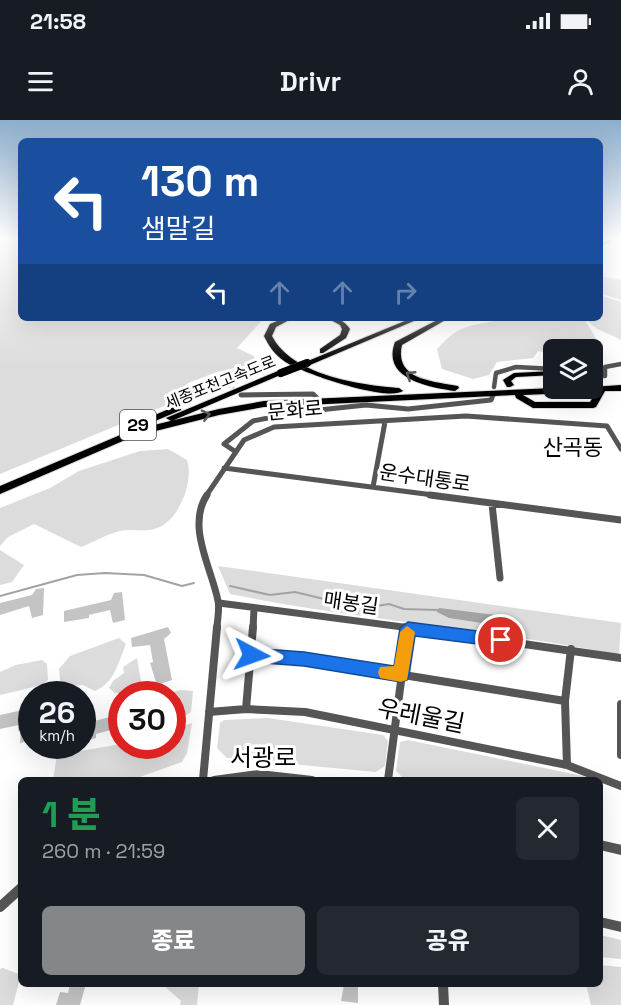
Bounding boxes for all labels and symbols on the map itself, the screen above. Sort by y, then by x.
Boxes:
street label: 세종포천고속도로 [162,351,279,414]
one-way arrow [406,371,417,382]
street label: 문화로 [266,395,324,425]
road number: 29 [120,410,156,440]
one-way arrow [201,410,211,423]
district label: 산곡동 [543,433,603,461]
street label: 운수대통로 [378,459,472,497]
street label: 매봉길 [322,586,380,620]
pin [475,614,526,665]
position arrow [220,623,284,687]
speed limit sign: 30 [108,681,186,759]
street label: 우레울길 [375,692,467,739]
street label: 서광로 [230,742,296,773]

